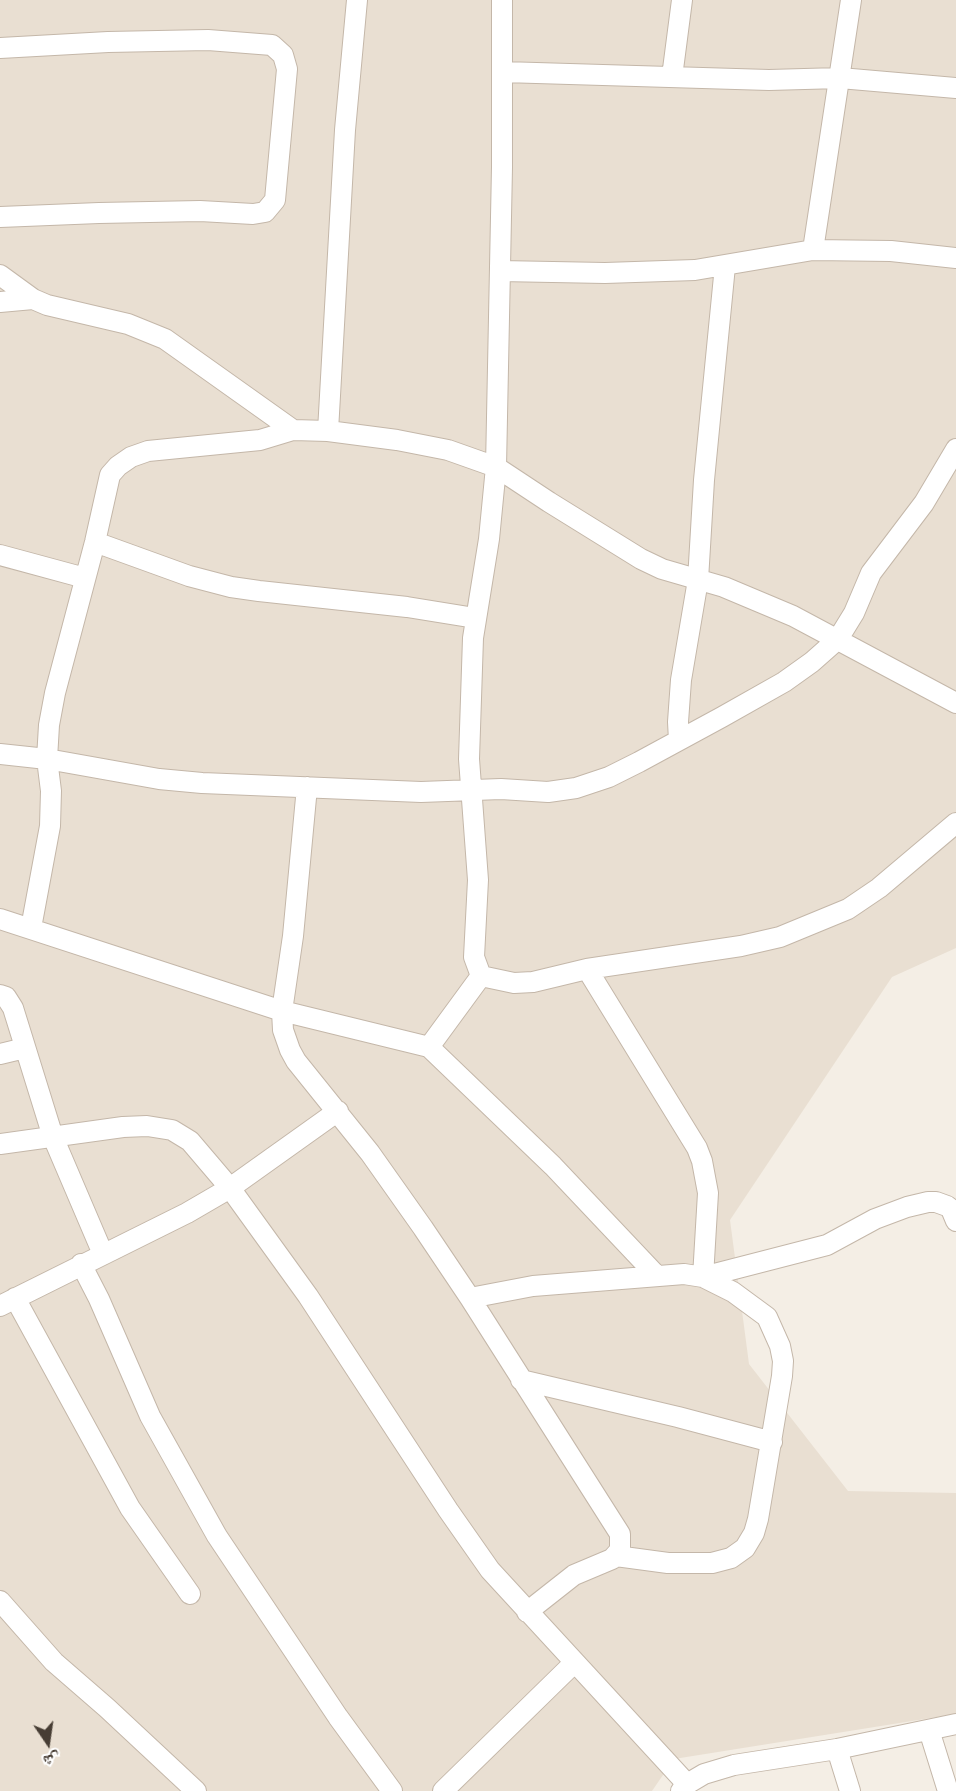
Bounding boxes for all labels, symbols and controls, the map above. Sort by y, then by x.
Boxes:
north arrow [18,1713,78,1773]
text: ش [41,1748,63,1773]

